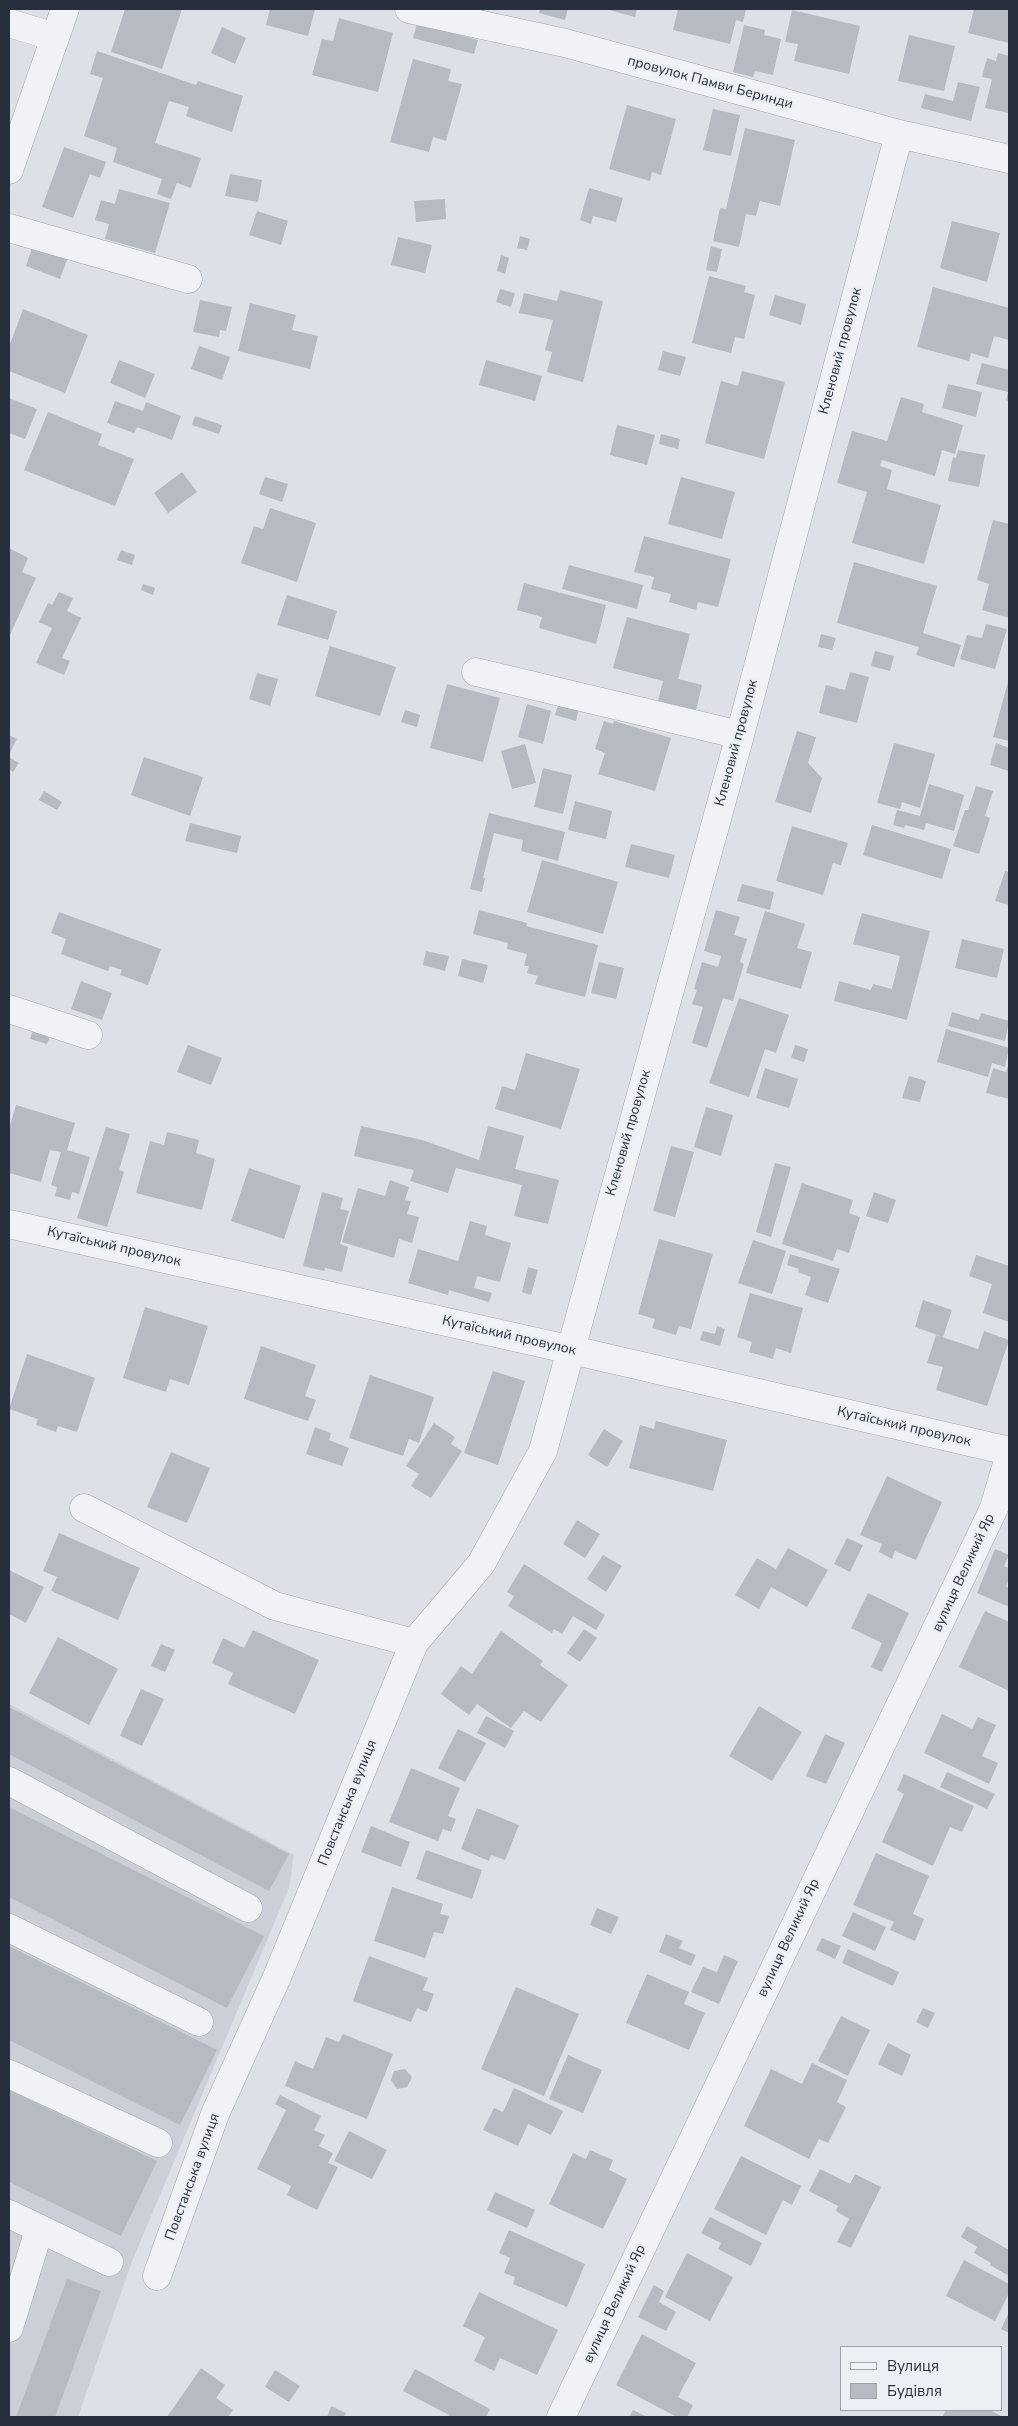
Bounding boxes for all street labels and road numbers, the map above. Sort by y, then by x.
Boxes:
street label: провулок Памви Беринди [625,53,795,113]
street label: Кленовий провулок [816,286,866,416]
street label: Кленовий провулок [712,678,762,808]
street label: Кленовий провулок [603,1068,655,1198]
street label: Кутаїський провулок [45,1223,183,1271]
street label: Кутаїський провулок [440,1312,578,1360]
street label: Кутаїський провулок [835,1403,973,1451]
street label: вулиця Великий Яр [929,1511,999,1635]
street label: Повстанська вулиця [315,1738,381,1868]
street label: вулиця Великий Яр [754,1876,824,2000]
street label: Повстанська вулиця [162,2111,224,2243]
street label: вулиця Великий Яр [580,2242,650,2366]

